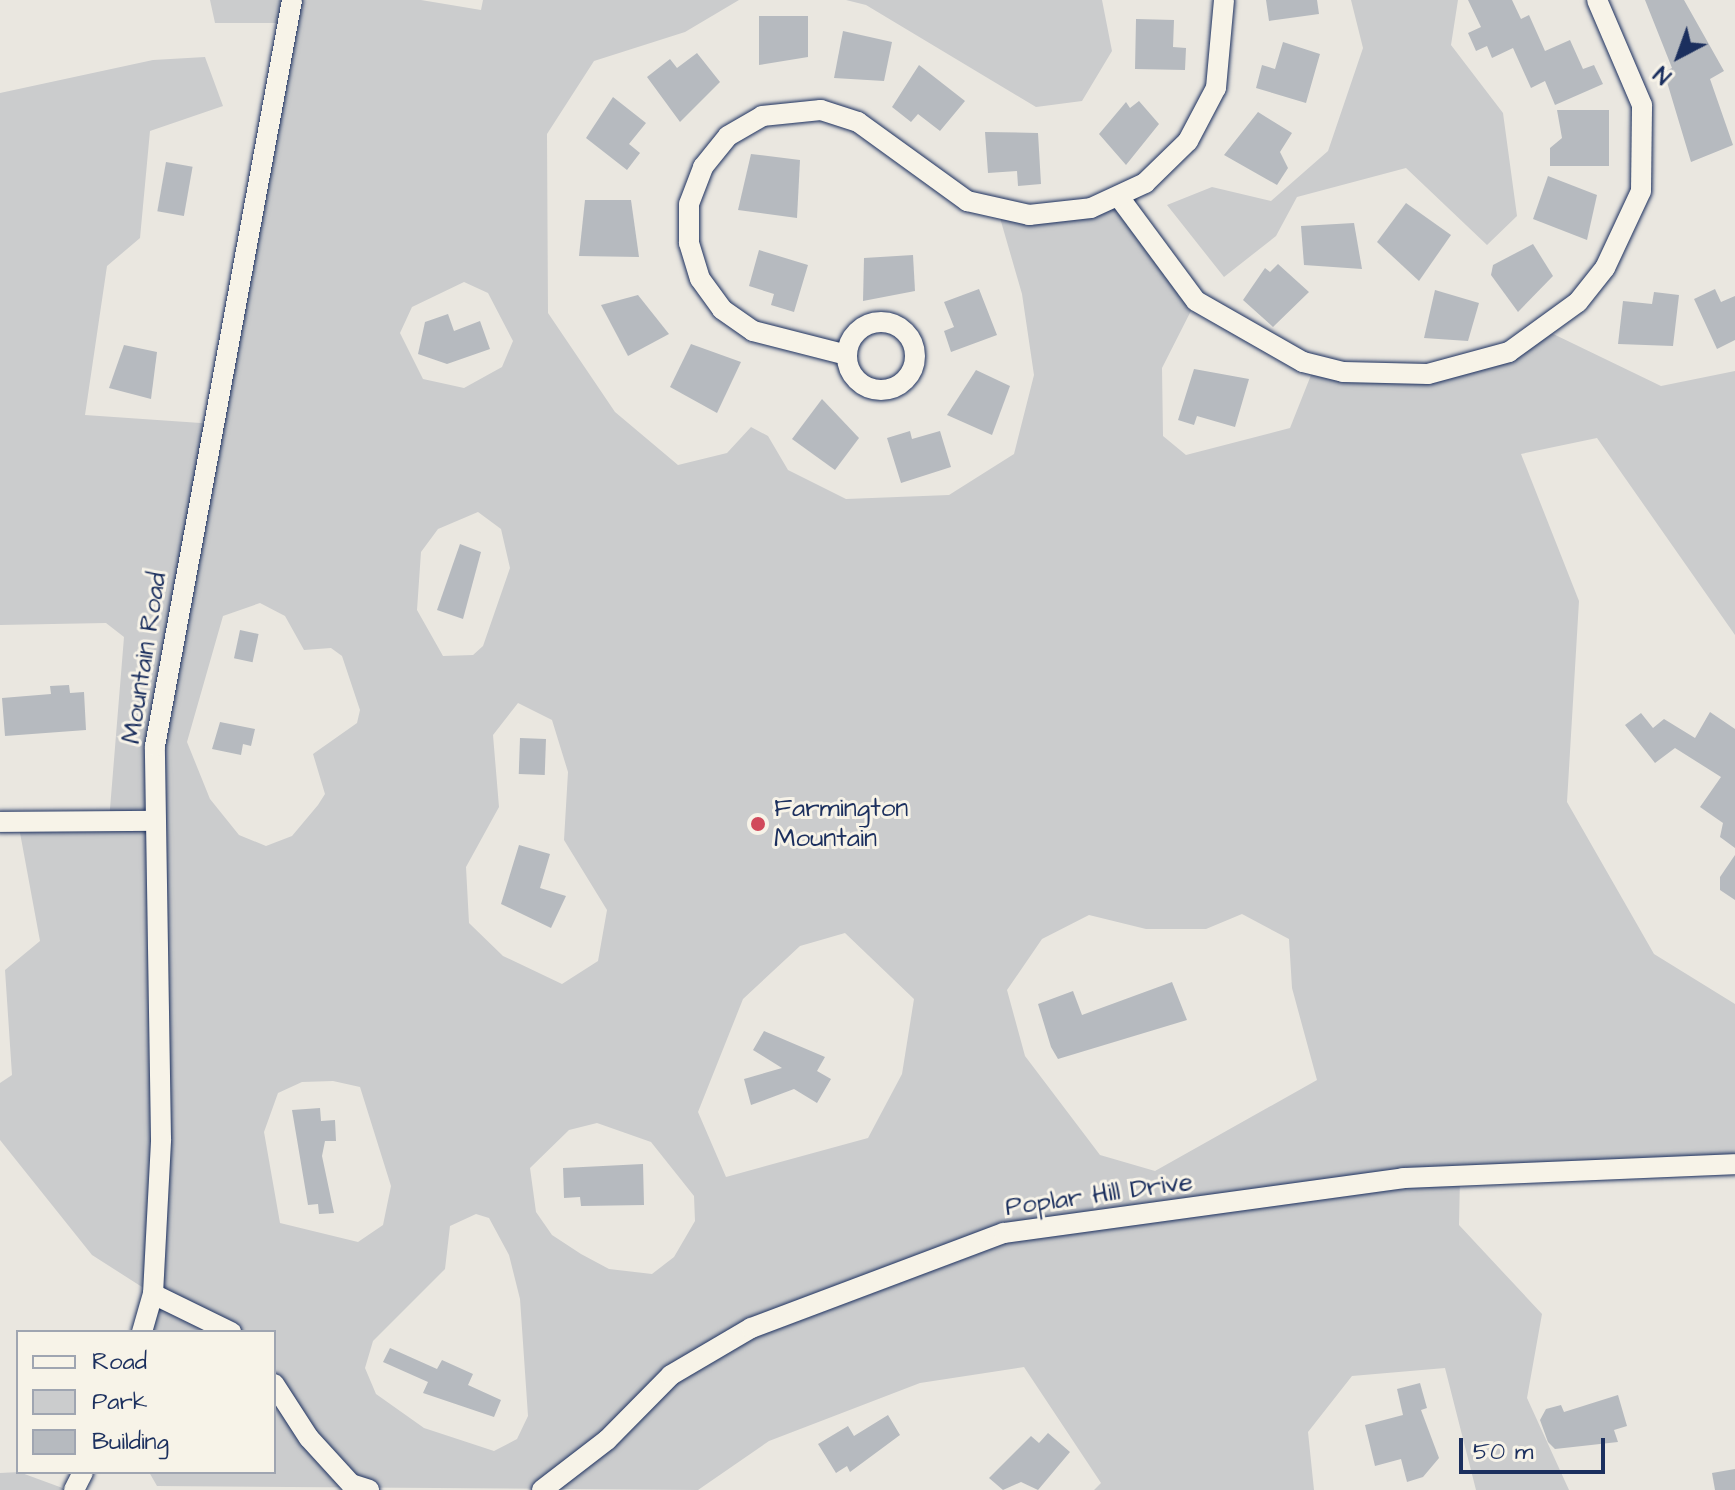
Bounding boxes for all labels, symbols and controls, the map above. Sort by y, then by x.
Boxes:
north arrow [1639,16,1719,96]
text: N [1648,58,1678,91]
street label: Mountain Road [116,570,174,746]
place label: Farmington Mountain [774,793,908,854]
marker: Farmington Mountain [749,815,767,833]
street label: Poplar Hill Drive [1003,1166,1195,1224]
legend [16,1330,276,1474]
text: Road [92,1345,147,1379]
text: Park [92,1385,148,1419]
scale bar [1463,1422,1609,1472]
text: Building [92,1425,169,1459]
text: 50 m [1473,1435,1533,1469]

